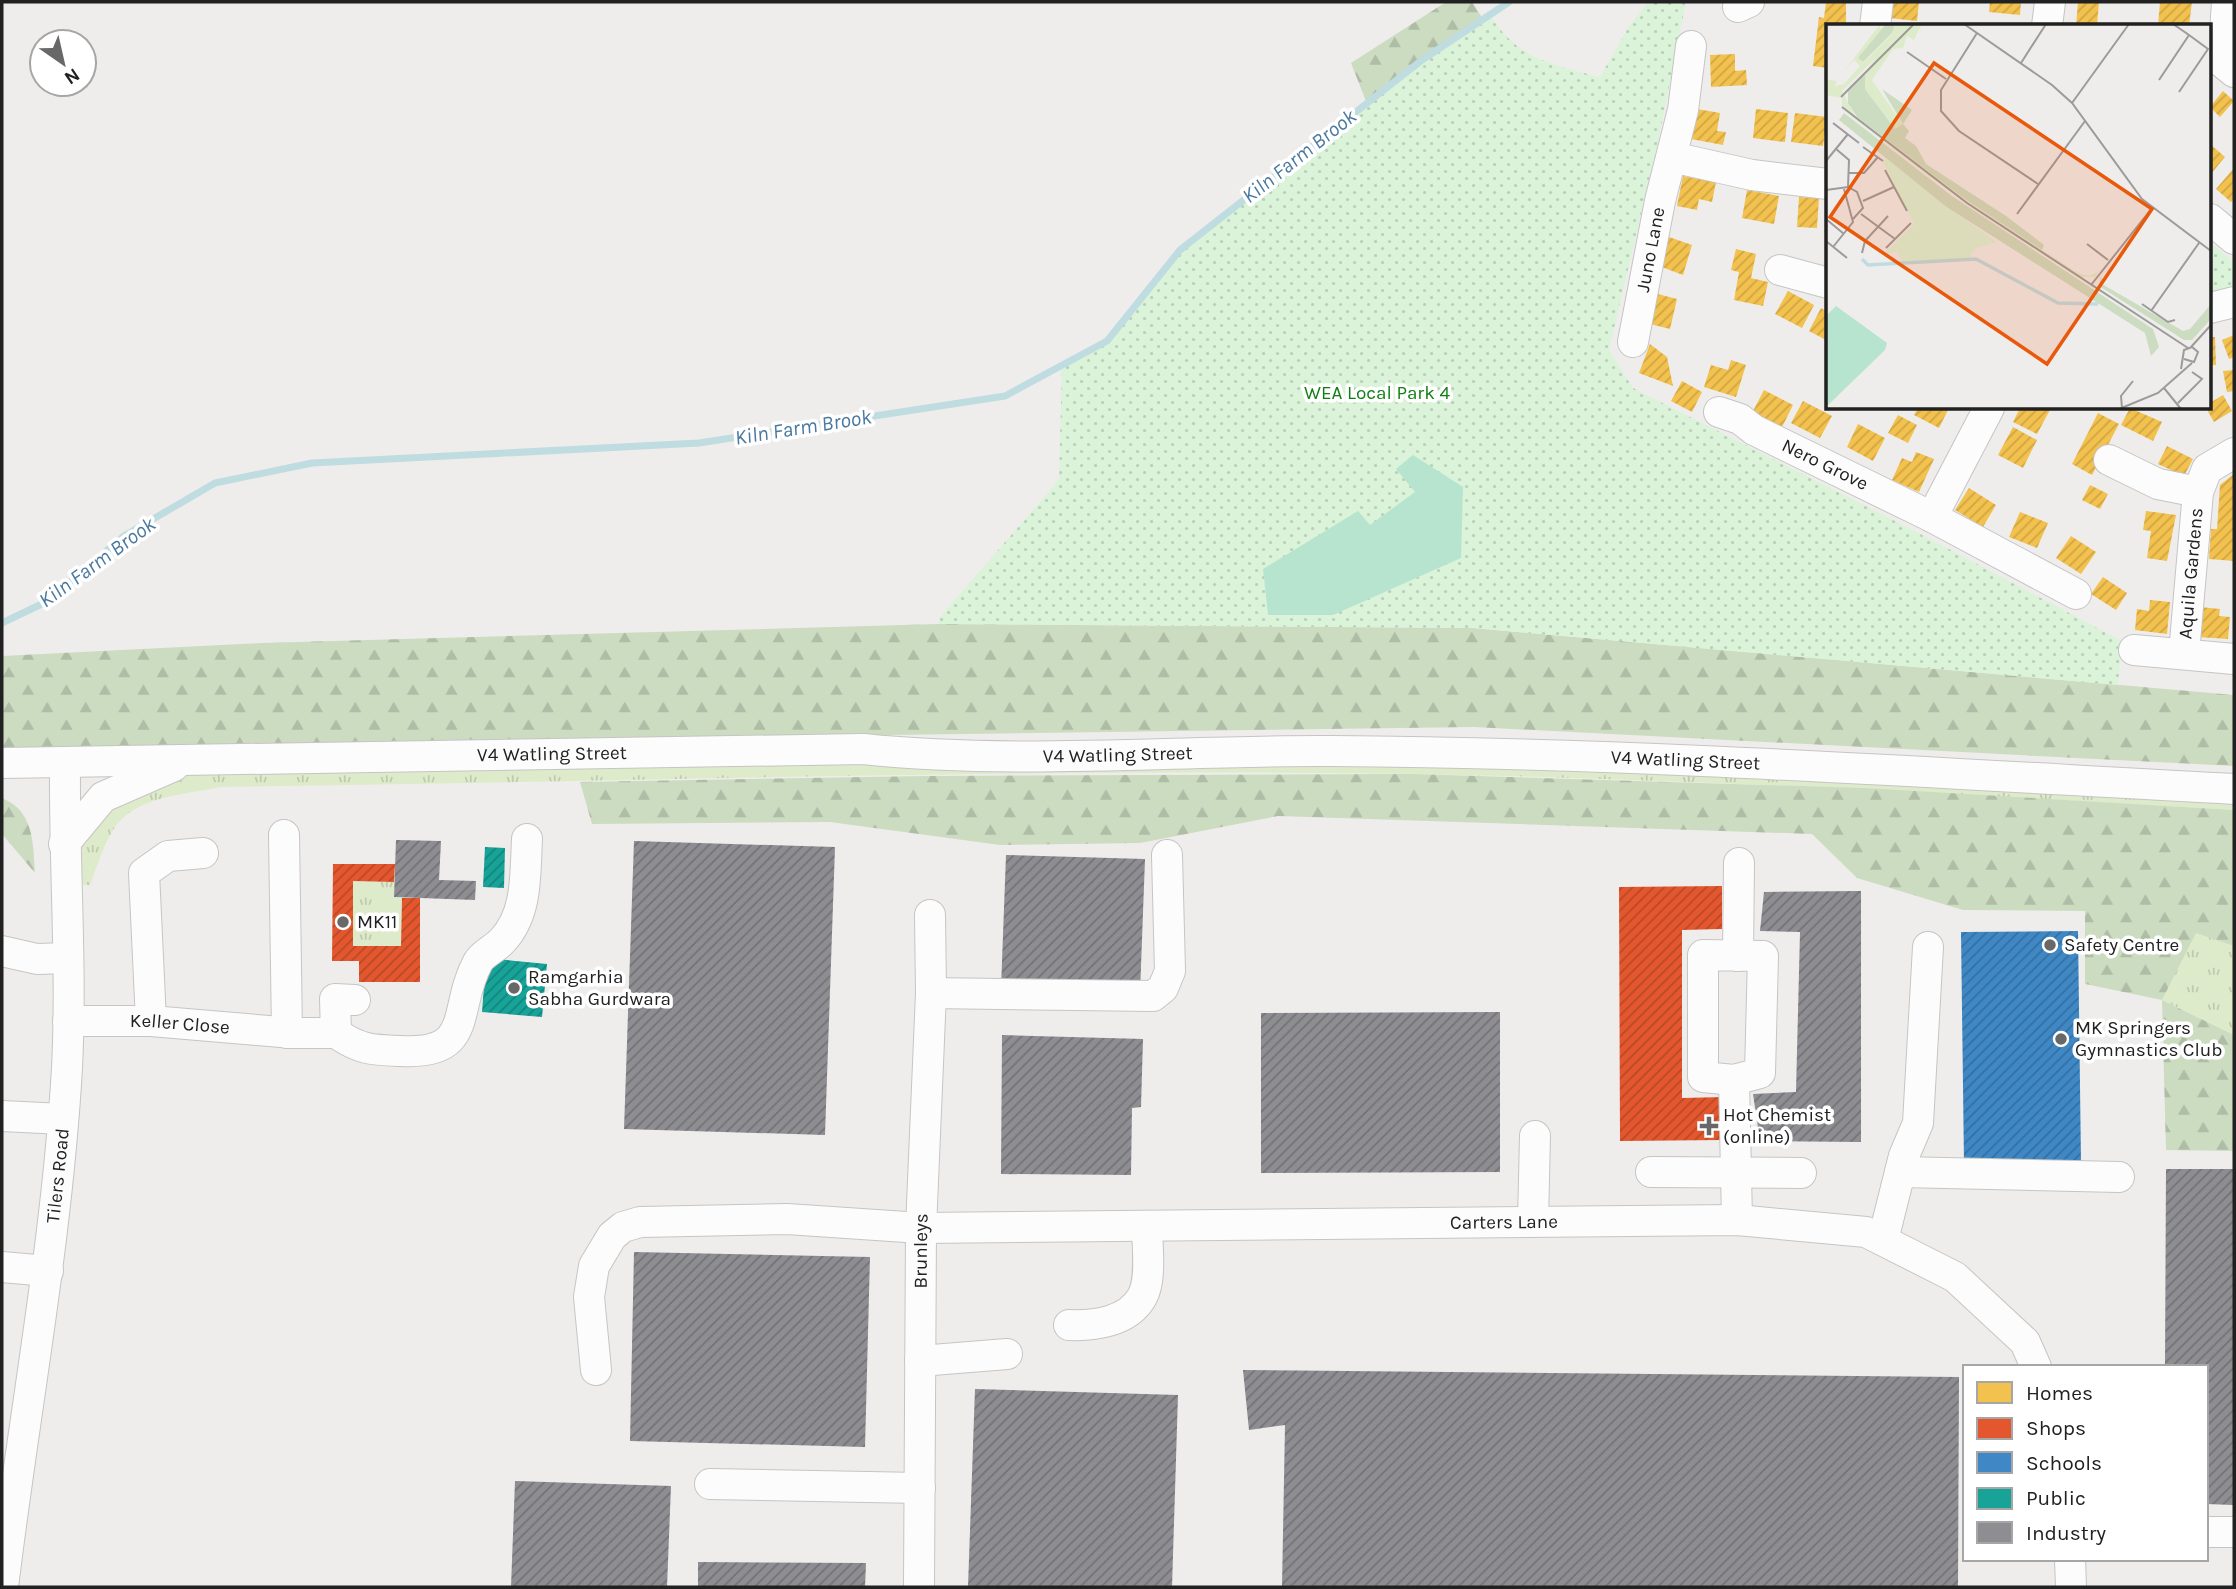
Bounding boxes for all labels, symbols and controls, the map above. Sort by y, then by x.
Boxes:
inset map [1826,24,2212,410]
north arrow [28,28,98,98]
text: N [60,63,84,89]
water label: Kiln Farm Brook [1237,104,1361,208]
street label: Juno Lane [1632,205,1670,294]
park label: WEA Local Park 4 [1304,382,1450,404]
water label: Kiln Farm Brook [733,404,873,450]
street label: Nero Grove [1778,434,1872,495]
street label: Aquila Gardens [2174,507,2208,640]
water label: Kiln Farm Brook [34,512,160,612]
street label: V4 Watling Street [477,742,627,766]
street label: V4 Watling Street [1043,742,1193,767]
street label: V4 Watling Street [1610,746,1761,775]
place label: MK11 [357,911,397,933]
marker: MK11 [335,914,351,930]
place label: Safety Centre [2064,934,2179,956]
marker: Safety Centre [2042,937,2058,953]
place label: Ramgarhia Sabha Gurdwara [528,966,671,1010]
marker: Ramgarhia Sabha Gurdwara [506,980,522,996]
street label: Keller Close [130,1010,231,1039]
place label: MK Springers Gymnastics Club [2075,1017,2223,1061]
marker: MK Springers Gymnastics Club [2053,1031,2069,1047]
place label: Hot Chemist (online) [1723,1104,1831,1148]
marker: Hot Chemist (online) [1701,1118,1717,1134]
street label: Tilers Road [42,1127,74,1224]
street label: Carters Lane [1450,1211,1558,1234]
street label: Brunleys [910,1213,933,1289]
legend [1963,1365,2208,1561]
text: Homes [2026,1381,2093,1405]
text: Shops [2026,1416,2086,1440]
text: Schools [2026,1451,2102,1475]
text: Public [2026,1486,2086,1510]
text: Industry [2026,1521,2106,1545]

